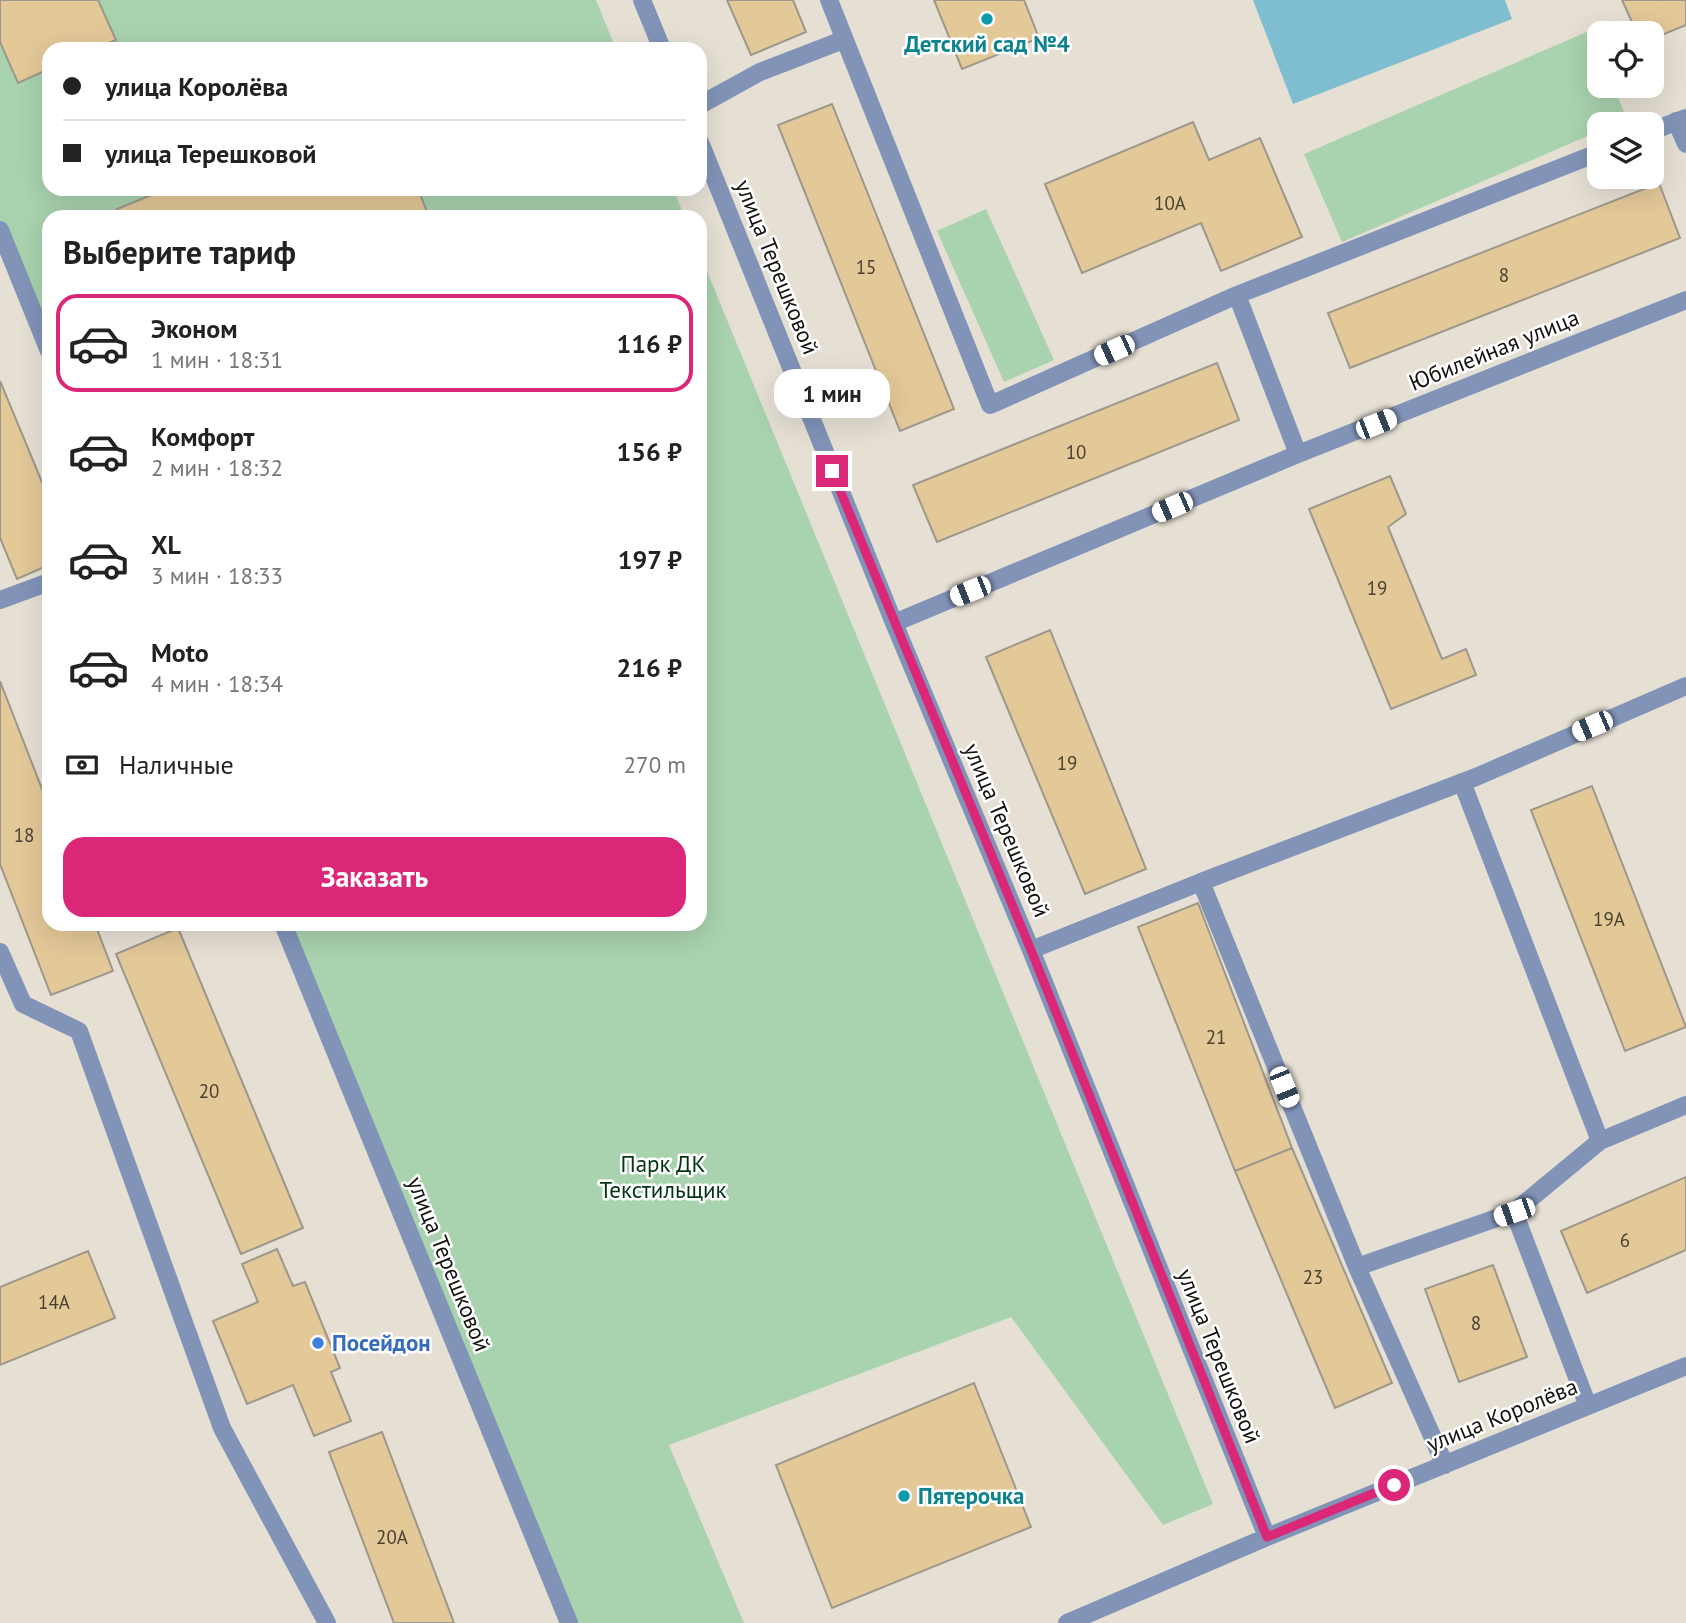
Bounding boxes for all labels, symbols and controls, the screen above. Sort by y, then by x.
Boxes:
marker: Детский сад №4 [979,11,995,27]
map controls [1587,21,1664,189]
button: locate [1587,21,1664,98]
place label: Детский сад №4 [904,29,1070,58]
text: улица Королёва [105,70,288,103]
button: layers [1587,112,1664,189]
text: улица Терешковой [105,137,317,170]
street label: улица Терешковой [729,175,826,358]
house number: 10А [1154,191,1186,215]
text: Выберите тариф [63,231,296,273]
house number: 15 [856,255,876,279]
house number: 8 [1499,263,1509,287]
street label: Юбилейная улица [1405,302,1583,397]
icon: car [67,312,130,375]
text: Эконом [151,312,238,345]
text: 116 ₽ [616,327,682,360]
car [1091,332,1138,368]
text: 1 мин · 18:31 [151,345,283,374]
callout: 1 мин [774,370,890,419]
text: 1 мин [802,379,862,408]
car [1353,406,1400,442]
icon: car [67,420,130,483]
text: Комфорт [151,420,254,453]
text: 156 ₽ [616,435,682,468]
house number: 10 [1066,440,1086,464]
text: 2 мин · 18:32 [151,453,283,482]
route end [816,455,848,487]
car [1149,489,1196,525]
icon: car [67,528,130,591]
text: XL [151,528,181,561]
text: 197 ₽ [618,543,682,576]
text: 3 мин · 18:33 [151,561,283,590]
car [947,573,994,609]
house number: 19 [1367,576,1387,600]
icon: car [67,636,130,699]
text: Moto [151,636,209,669]
text: 216 ₽ [616,651,682,684]
text: 4 мин · 18:34 [151,669,283,698]
car [1569,708,1616,744]
street label: улица Терешковой [958,739,1057,921]
icon: cash [63,746,101,784]
text: Наличные [119,748,234,781]
text: 270 m [624,750,686,779]
house number: 19 [1057,751,1077,775]
house number: 18 [14,823,34,847]
button: Заказать [63,837,686,917]
house number: 19А [1593,907,1625,931]
house number: 21 [1206,1025,1226,1049]
car [1267,1064,1302,1110]
house number: 20 [199,1079,219,1103]
park label: Парк ДК Текстильщик [599,1149,727,1204]
street label: улица Терешковой [401,1172,498,1355]
car [1491,1195,1538,1229]
house number: 6 [1620,1228,1630,1252]
street label: улица Терешковой [1171,1264,1268,1447]
house number: 23 [1303,1265,1323,1289]
house number: 14А [38,1290,70,1314]
house number: 8 [1471,1311,1481,1335]
place label: Посейдон [332,1328,431,1357]
marker: Посейдон [310,1335,326,1351]
street label: улица Королёва [1422,1371,1582,1458]
route start [1378,1469,1410,1501]
place label: Пятерочка [918,1481,1024,1510]
marker: Пятерочка [896,1488,912,1504]
house number: 20А [376,1525,408,1549]

